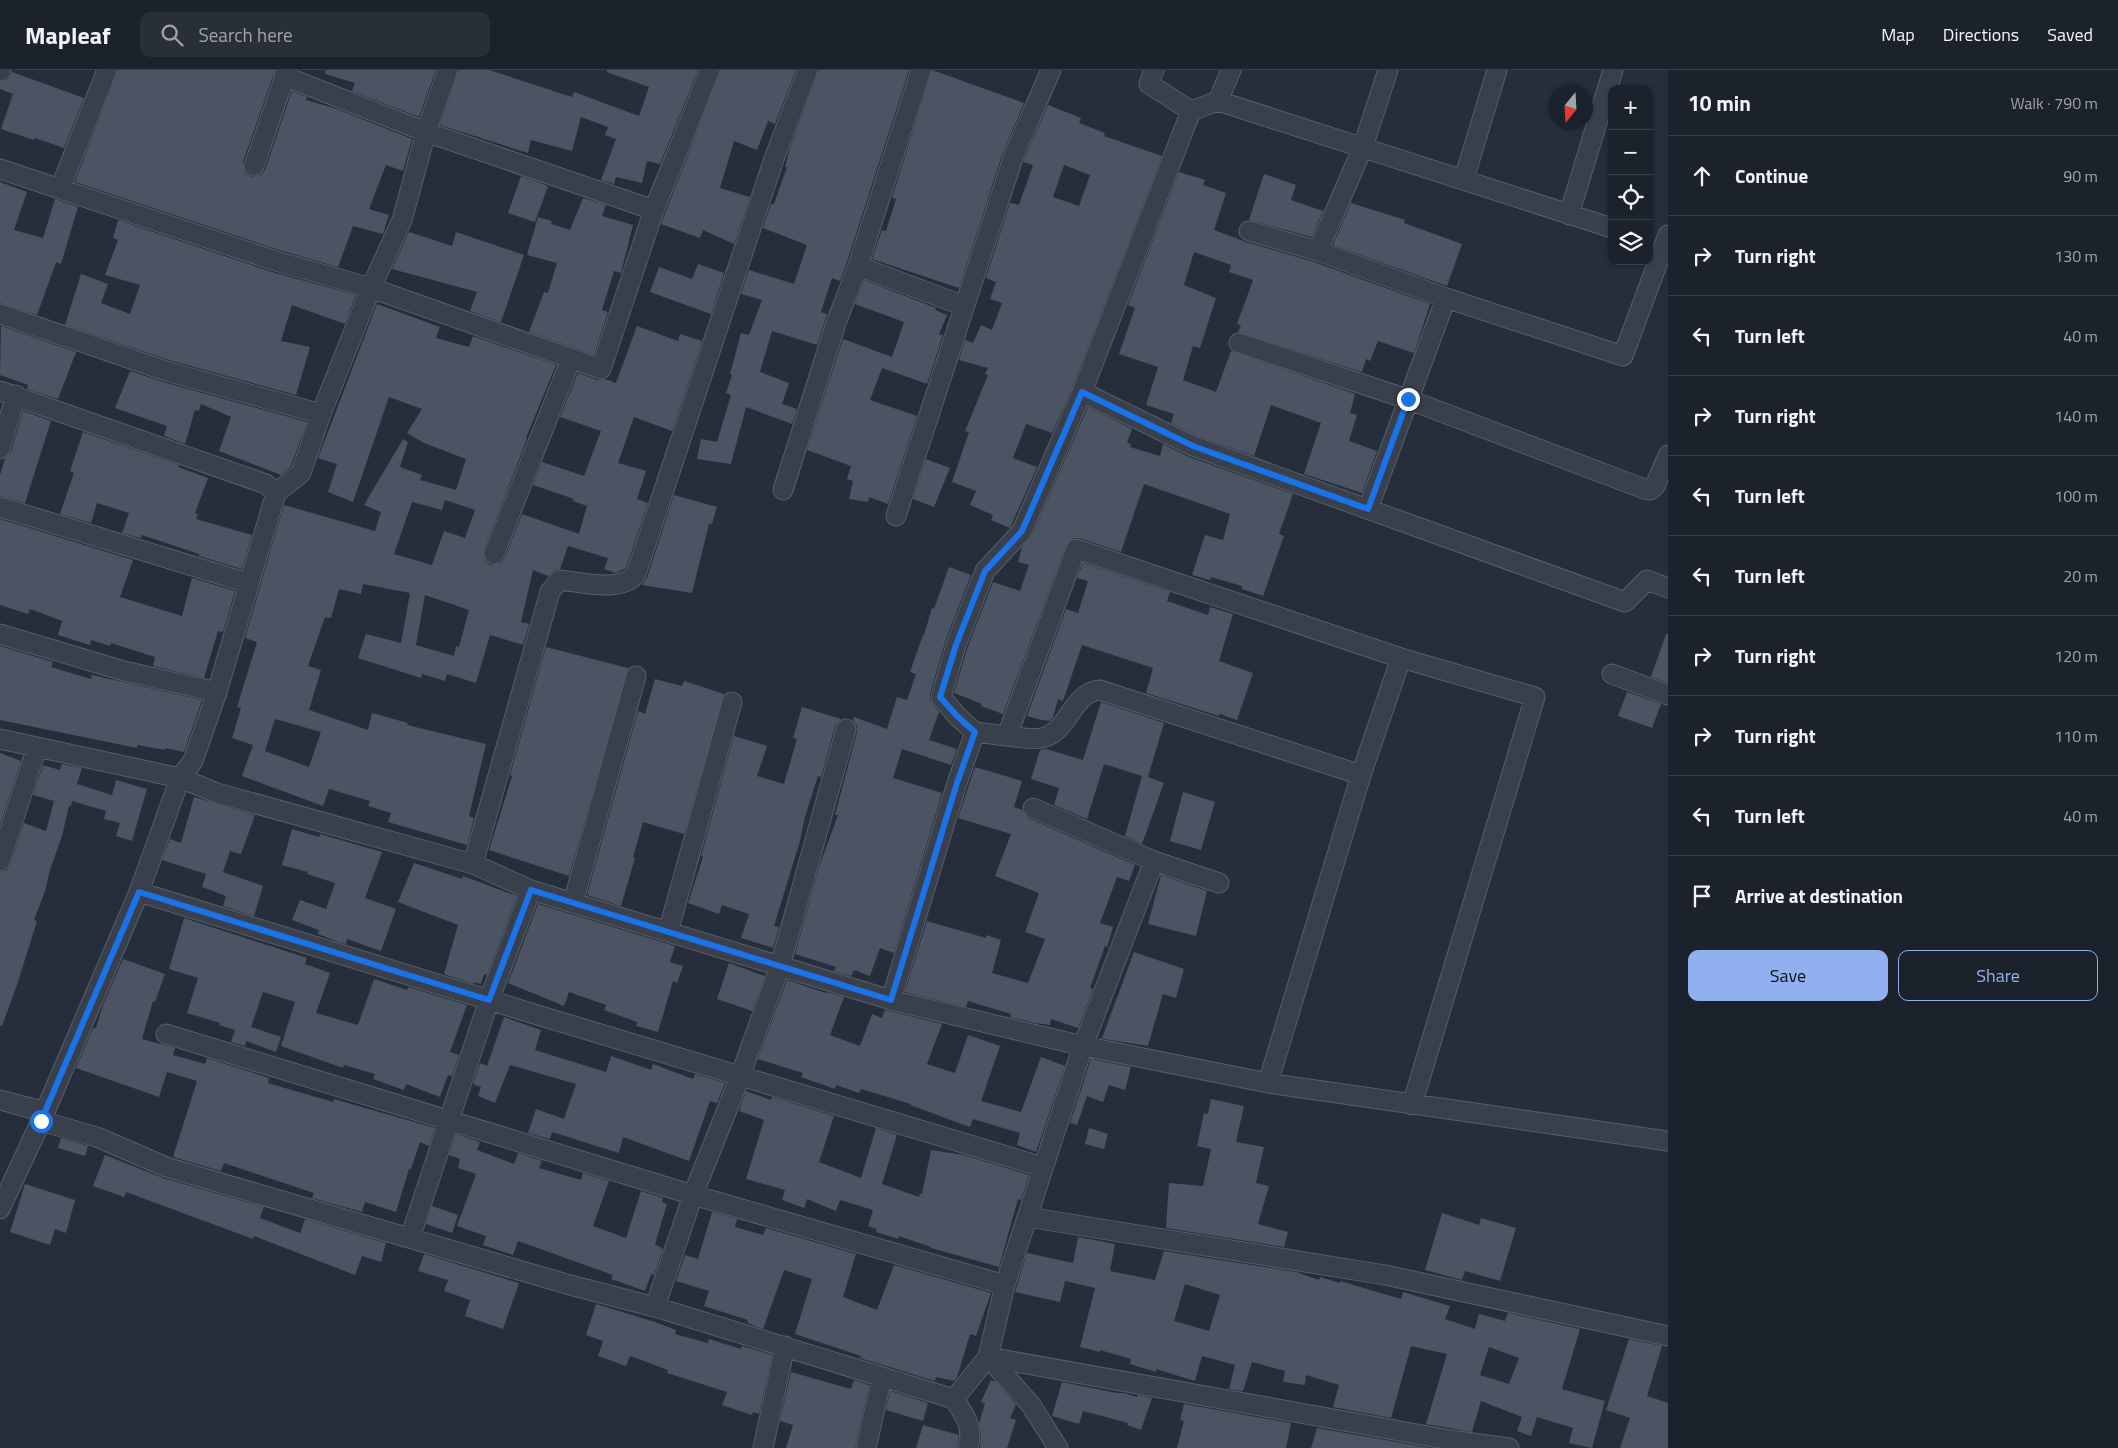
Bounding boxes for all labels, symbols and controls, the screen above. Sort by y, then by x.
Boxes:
search box [140,12,490,57]
text: Mapleaf [25,17,110,53]
text: Search here [198,20,293,49]
icon: search [158,21,186,49]
text: Map [1881,21,1915,48]
text: Directions [1943,21,2019,48]
text: Saved [2047,21,2093,48]
north arrow [1548,85,1593,130]
map controls [1608,85,1653,265]
button: + [1608,85,1653,130]
text: 10 min [1688,87,1751,119]
text: Walk · 790 m [2010,91,2098,115]
button: − [1608,130,1653,175]
text: Continue [1735,161,1808,190]
icon: ahead [1688,162,1716,190]
text: 90 m [2063,164,2098,188]
button: locate [1608,175,1653,220]
button: layers [1608,220,1653,265]
text: Turn right [1735,241,1816,270]
icon: right [1688,242,1716,270]
text: 130 m [2054,244,2098,268]
text: Turn left [1735,321,1805,350]
icon: left [1688,322,1716,350]
text: 40 m [2063,324,2098,348]
route end [1397,388,1420,411]
text: Turn right [1735,401,1816,430]
icon: right [1688,402,1716,430]
text: 140 m [2054,404,2098,428]
text: Turn left [1735,481,1805,510]
icon: left [1688,482,1716,510]
text: 100 m [2054,484,2098,508]
text: Turn left [1735,561,1805,590]
icon: left [1688,562,1716,590]
text: 20 m [2063,564,2098,588]
text: Turn right [1735,641,1816,670]
icon: right [1688,642,1716,670]
text: 120 m [2054,644,2098,668]
text: Turn right [1735,721,1816,750]
icon: right [1688,722,1716,750]
text: 110 m [2054,724,2098,748]
text: Turn left [1735,801,1805,830]
icon: left [1688,802,1716,830]
text: 40 m [2063,804,2098,828]
text: Arrive at destination [1735,881,1903,910]
icon: arrive [1688,882,1716,910]
button: Save [1688,950,1888,1001]
button: Share [1898,950,2098,1001]
route start [30,1110,53,1133]

